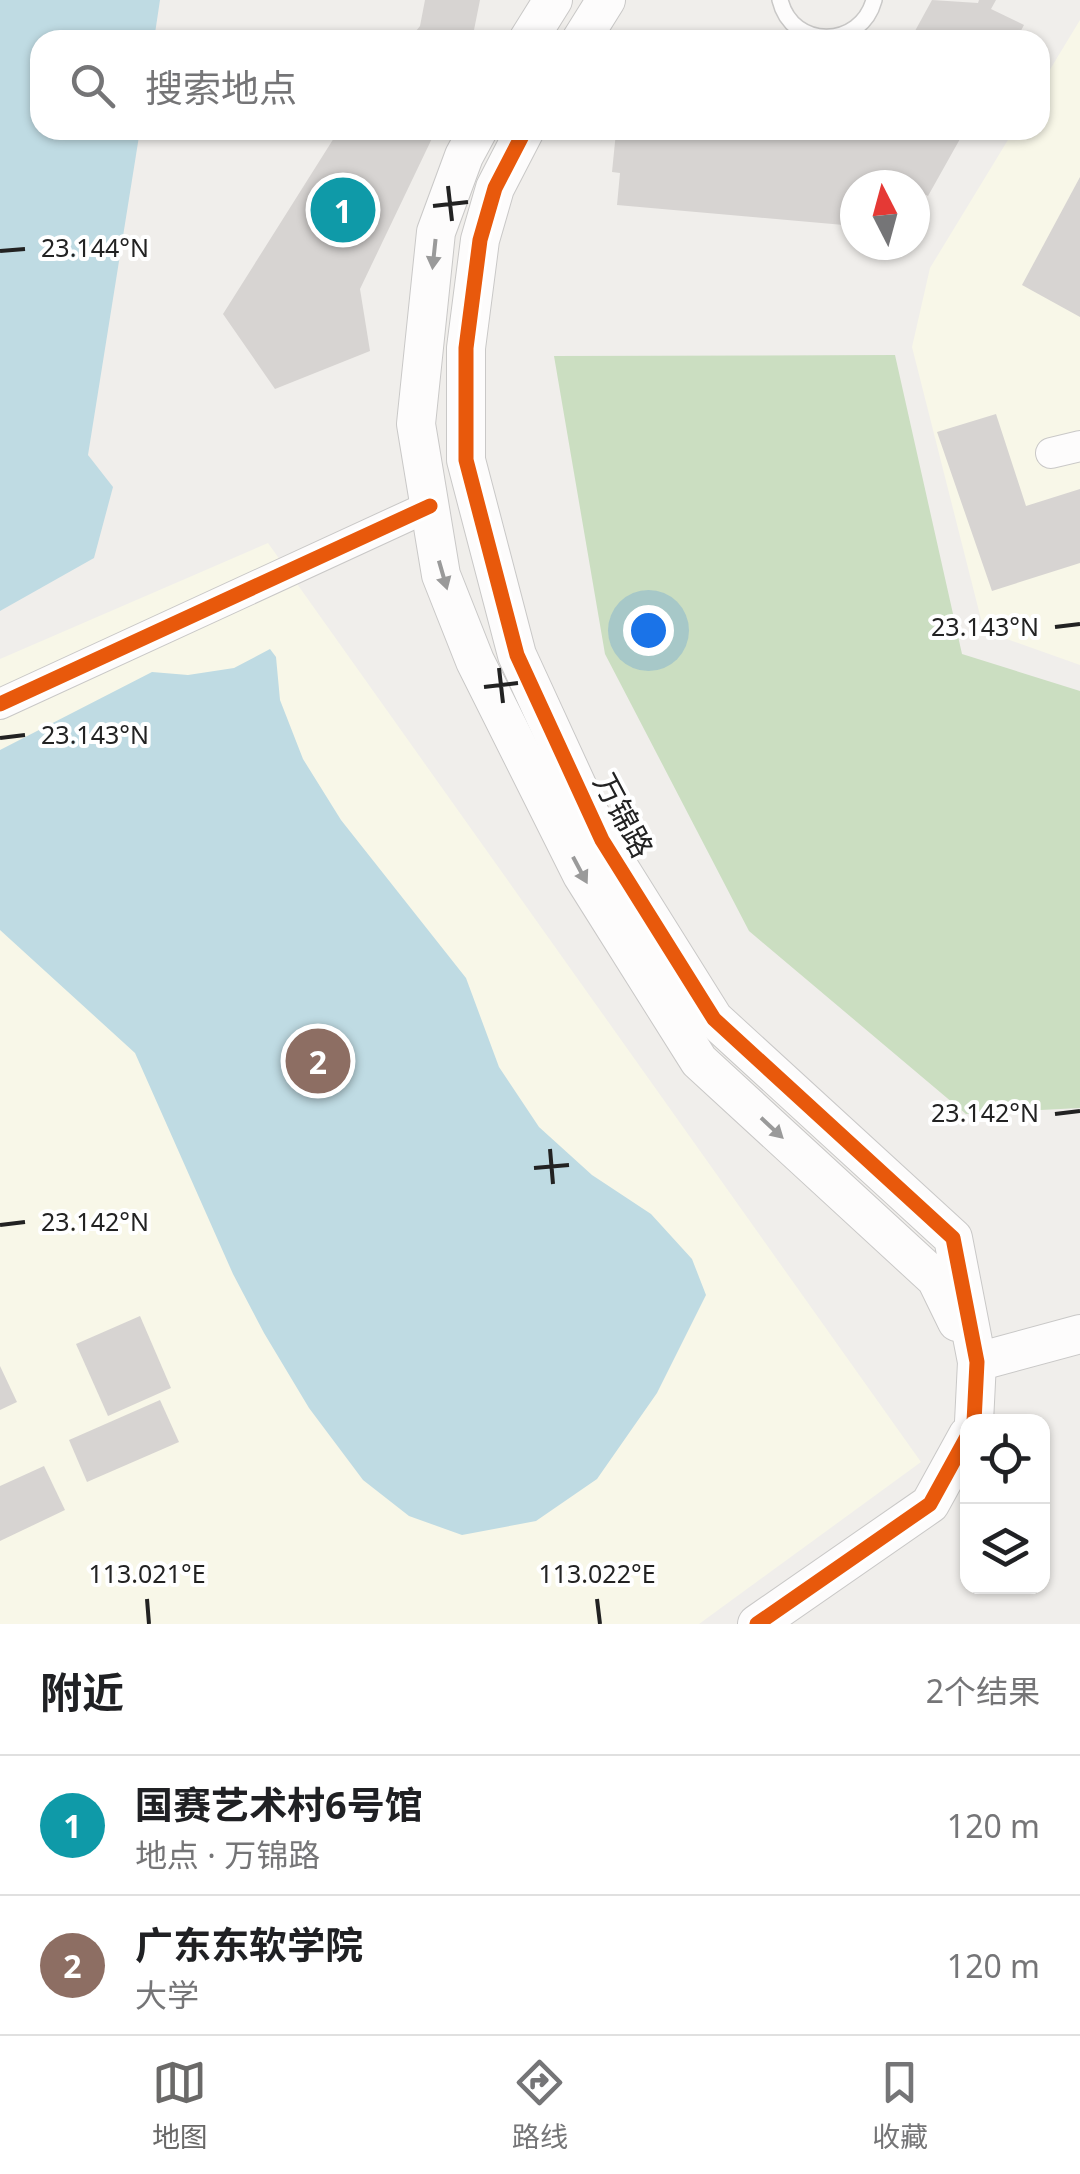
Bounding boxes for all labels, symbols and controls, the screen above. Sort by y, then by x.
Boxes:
search box [30,30,1050,140]
icon: search [65,58,120,113]
text: 搜索地点 [145,61,297,113]
north arrow [840,170,930,260]
pin: 1 [310,172,376,248]
text: 23.144°N [41,230,149,264]
one-way arrow [426,239,442,270]
one-way arrow [436,561,451,591]
your location [623,605,674,656]
text: 23.143°N [931,609,1039,643]
text: 23.143°N [41,717,149,751]
street label: 万锦路 [585,766,663,864]
one-way arrow [571,855,588,884]
pin: 2 [286,1024,350,1098]
text: 23.142°N [931,1095,1039,1129]
one-way arrow [760,1116,784,1139]
text: 23.142°N [41,1204,149,1238]
map controls [960,1414,1050,1594]
button: locate [960,1414,1050,1504]
button: layers [960,1504,1050,1594]
text: 113.021°E [88,1556,206,1590]
text: 113.022°E [538,1556,656,1590]
text: 附近 [40,1663,124,1720]
text: 2个结果 [926,1669,1040,1712]
text: 国赛艺术村6号馆 [135,1778,423,1830]
text: 1 [63,1804,82,1847]
text: 120 m [947,1804,1040,1847]
text: 地点 · 万锦路 [135,1833,320,1876]
text: 广东东软学院 [135,1918,363,1970]
text: 2 [63,1944,82,1987]
text: 120 m [947,1944,1040,1987]
text: 大学 [135,1973,199,2016]
tab: 地图 [152,2055,208,2155]
tab: 路线 [512,2055,568,2155]
tab: 收藏 [872,2055,928,2155]

